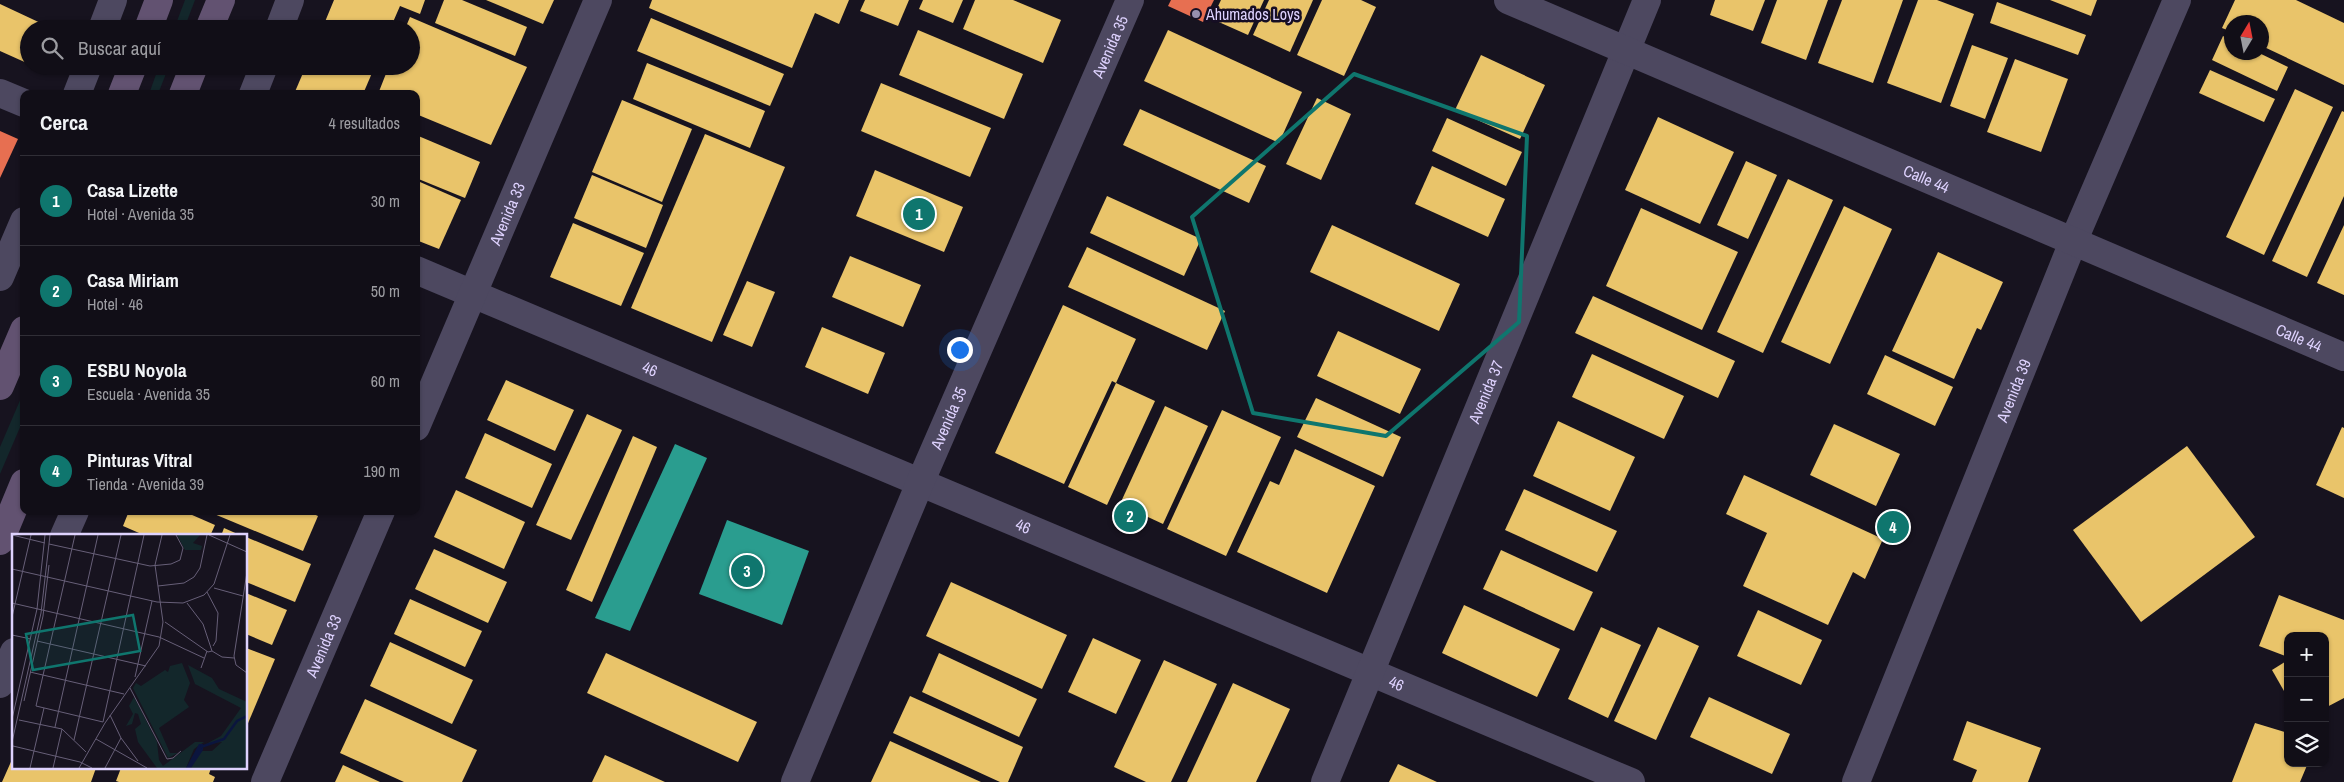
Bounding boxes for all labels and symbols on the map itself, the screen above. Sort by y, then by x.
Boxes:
place label: Ahumados Loys [1205,3,1300,25]
marker: Ahumados Loys [1190,8,1202,20]
street label: Avenida 35 [1086,12,1133,82]
north arrow [2224,15,2269,60]
street label: Calle 44 [1900,159,1953,198]
street label: Avenida 33 [483,179,530,249]
pin: 1 [903,195,935,233]
street label: Calle 44 [2272,318,2325,357]
your location [947,337,973,363]
street label: 46 [639,356,661,382]
street label: Avenida 39 [1990,356,2036,426]
street label: Avenida 37 [1463,357,1508,427]
street label: Avenida 35 [925,383,972,454]
pin: 2 [1114,497,1146,535]
pin: 4 [1877,508,1909,546]
street label: 46 [1012,513,1034,539]
inset map [12,534,248,770]
pin: 3 [731,552,763,590]
street label: Avenida 33 [300,611,346,682]
street label: 46 [1386,670,1407,696]

